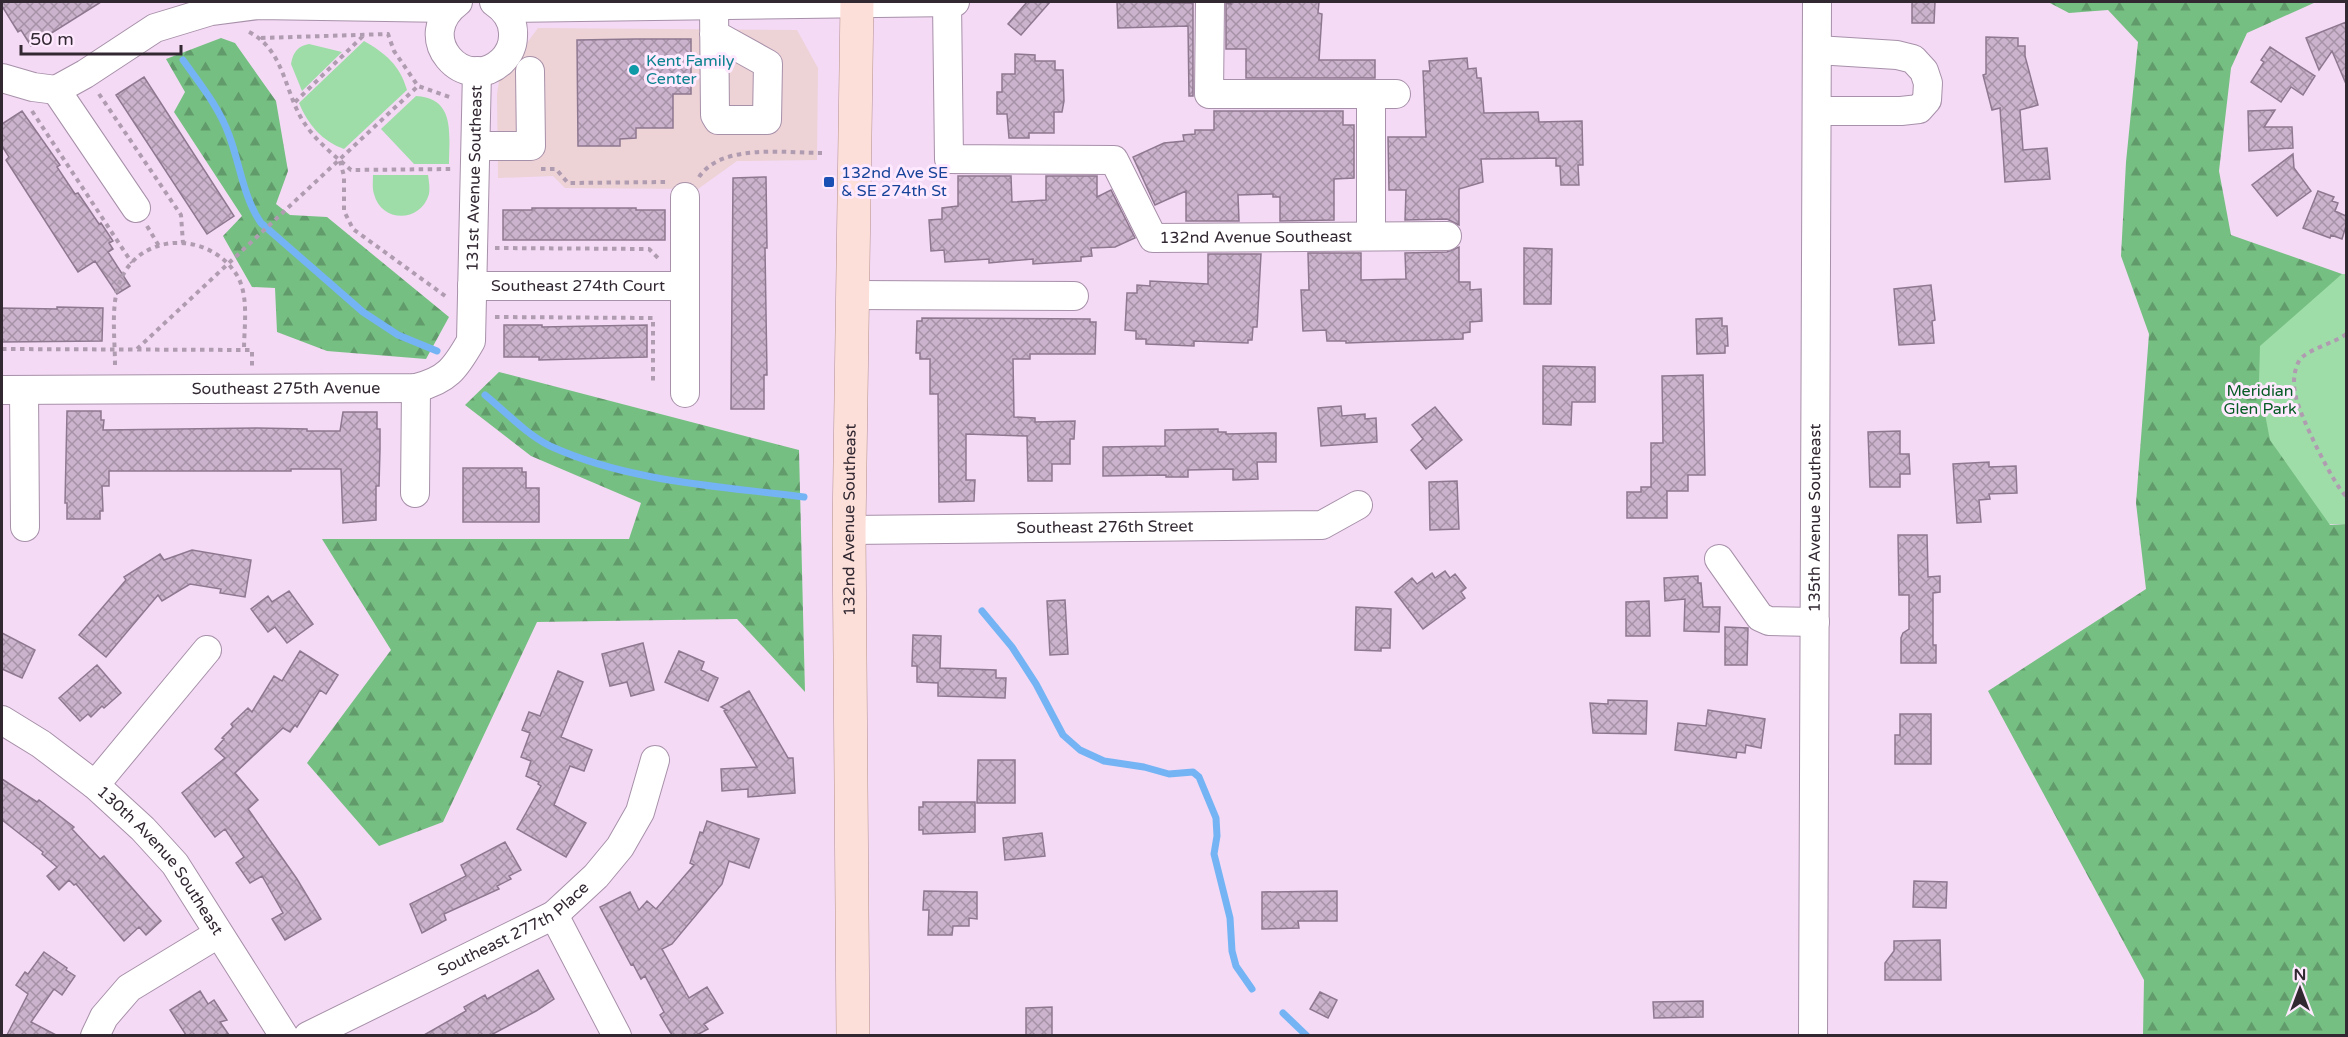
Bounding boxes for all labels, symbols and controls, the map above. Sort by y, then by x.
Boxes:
scale bar [21,18,182,56]
text: 50 m [30,28,74,50]
place label: Kent Family Center [646,51,735,89]
marker: Kent Family Center [627,63,641,77]
street label: 131st Avenue Southeast [463,85,487,272]
place label: 132nd Ave SE & SE 274th St [841,163,948,201]
marker: 132nd Ave SE & SE 274th St [822,175,836,189]
street label: 132nd Avenue Southeast [1159,227,1352,248]
street label: Southeast 274th Court [491,276,665,296]
street label: Southeast 275th Avenue [192,378,380,399]
park label: Meridian Glen Park [2223,381,2297,419]
street label: 132nd Avenue Southeast [839,424,861,616]
street label: 135th Avenue Southeast [1805,424,1825,612]
street label: Southeast 276th Street [1016,516,1194,538]
street label: 130th Avenue Southeast [93,782,227,939]
street label: Southeast 277th Place [434,878,593,981]
north arrow [2270,959,2330,1019]
text: N [2294,965,2306,985]

